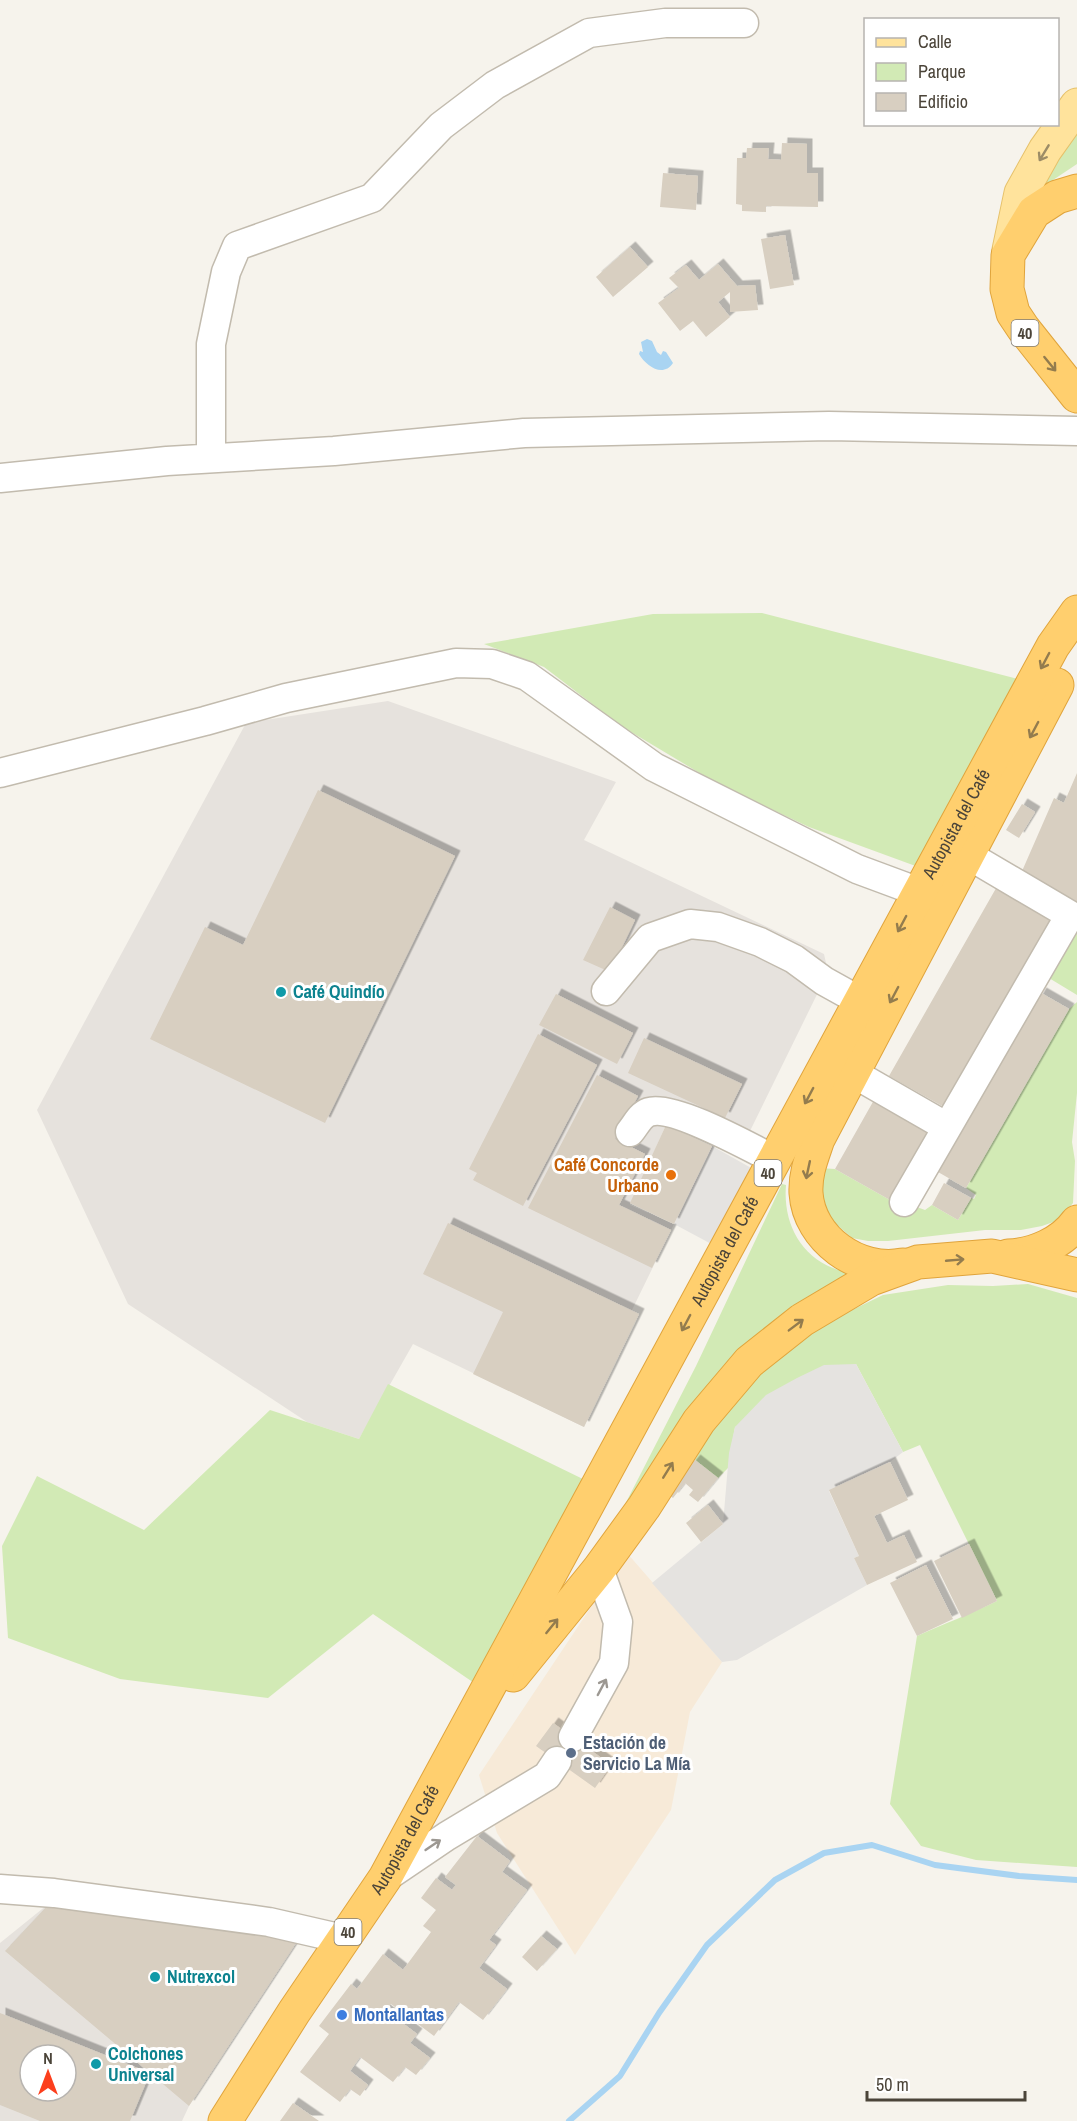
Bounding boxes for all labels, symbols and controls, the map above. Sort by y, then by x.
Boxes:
legend [864,18,1059,126]
text: Calle [918,29,952,54]
text: Parque [918,59,966,84]
text: Edificio [918,89,968,114]
one-way arrow [1038,144,1050,161]
road number: 40 [1012,320,1038,346]
one-way arrow [1043,356,1056,372]
one-way arrow [1039,651,1050,669]
one-way arrow [1028,721,1040,738]
street label: Autopista del Café [916,764,996,884]
one-way arrow [896,915,907,933]
place label: Café Quindío [293,979,385,1004]
marker: Café Quindío [274,985,288,999]
one-way arrow [888,986,899,1004]
one-way arrow [803,1087,815,1104]
place label: Café Concorde Urbano [554,1152,659,1198]
road number: 40 [754,1160,782,1186]
one-way arrow [802,1160,814,1179]
marker: Café Concorde Urbano [664,1168,678,1182]
street label: Autopista del Café [684,1192,764,1311]
one-way arrow [945,1254,964,1265]
one-way arrow [680,1314,692,1331]
one-way arrow [788,1318,804,1331]
one-way arrow [662,1462,674,1479]
one-way arrow [546,1619,559,1635]
one-way arrow [597,1678,608,1696]
place label: Estación de Servicio La Mía [583,1730,691,1776]
marker: Estación de Servicio La Mía [564,1746,578,1760]
street label: Autopista del Café [364,1781,445,1900]
one-way arrow [424,1839,441,1851]
road number: 40 [334,1919,362,1945]
place label: Nutrexcol [167,1964,235,1989]
marker: Nutrexcol [148,1970,162,1984]
place label: Montallantas [354,2002,444,2027]
marker: Montallantas [335,2008,349,2022]
place label: Colchones Universal [108,2041,183,2087]
north arrow [18,2043,78,2103]
text: N [43,2047,53,2069]
marker: Colchones Universal [89,2057,103,2071]
scale bar [867,2064,1024,2102]
text: 50 m [876,2072,909,2097]

